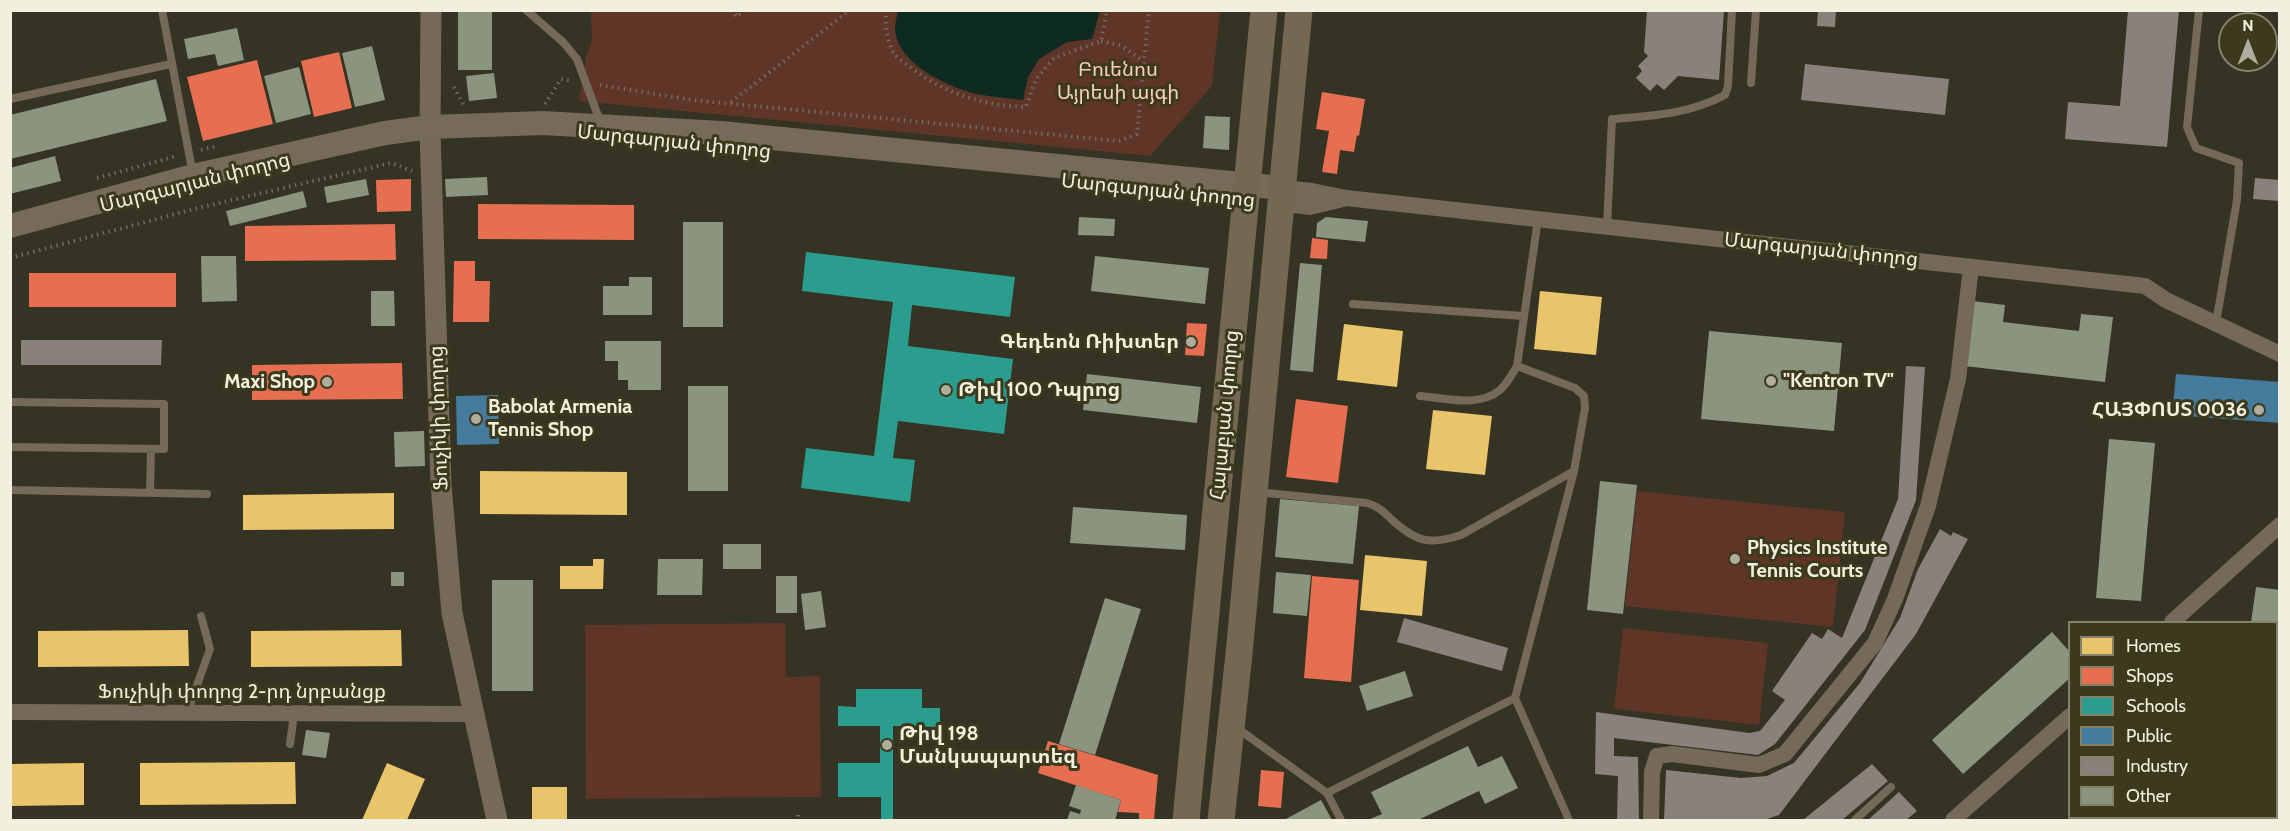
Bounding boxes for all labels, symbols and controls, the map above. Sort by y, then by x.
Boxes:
north arrow [2218,12,2278,72]
text: N [2242,16,2254,35]
park label: Բուենոս Այրեսի այգի [1057,58,1179,105]
street label: Մարգարյան փողոց [576,120,772,164]
street label: Մարգարյան փողոց [97,148,293,218]
street label: Մարգարյան փողոց [1060,169,1256,213]
street label: Մարգարյան փողոց [1723,228,1919,272]
street label: Հալաբյան փողոց [1206,329,1244,501]
place label: Գեդեոն Ռիխտեր [1000,330,1179,354]
marker: Գեդեոն Ռիխտեր [1184,335,1198,349]
street label: Ֆուչիկի փողոց [424,345,454,491]
place label: "Kentron TV" [1783,369,1894,393]
place label: Maxi Shop [224,370,315,394]
marker: "Kentron TV" [1764,374,1778,388]
marker: Maxi Shop [320,375,334,389]
place label: Թիվ 100 Դպրոց [958,378,1120,402]
marker: Թիվ 100 Դպրոց [939,383,953,397]
place label: Babolat Armenia Tennis Shop [488,395,632,442]
place label: ՀԱՅՓՈՍՏ 0036 [2092,398,2247,422]
marker: ՀԱՅՓՈՍՏ 0036 [2252,403,2266,417]
marker: Babolat Armenia Tennis Shop [469,412,483,426]
place label: Physics Institute Tennis Courts [1747,536,1887,583]
marker: Physics Institute Tennis Courts [1728,552,1742,566]
legend [2068,621,2278,819]
text: Homes [2126,635,2181,657]
text: Shops [2126,665,2174,687]
street label: Ֆուչիկի փողոց 2-րդ նրբանցք [98,680,386,704]
text: Schools [2126,695,2186,717]
place label: Թիվ 198 Մանկապարտեզ [899,722,1076,769]
text: Public [2126,725,2172,747]
marker: Թիվ 198 Մանկապարտեզ [880,738,894,752]
text: Industry [2126,755,2188,777]
text: Other [2126,785,2171,807]

